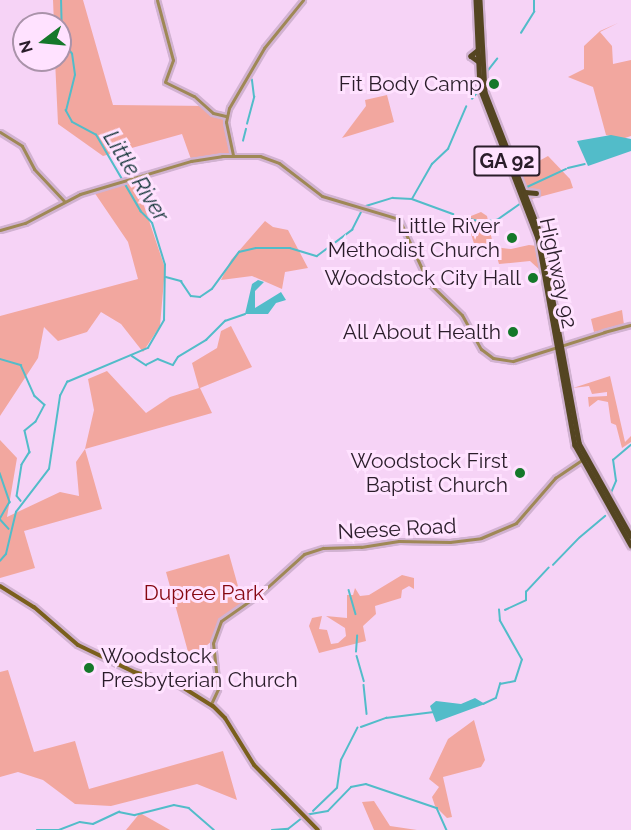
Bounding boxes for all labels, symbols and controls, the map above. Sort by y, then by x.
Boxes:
north arrow [12,12,72,72]
text: N [15,38,37,55]
place label: Fit Body Camp [338,71,482,97]
marker: Fit Body Camp [487,77,501,91]
water label: Little River [98,126,174,226]
road number: GA 92 [472,144,542,178]
place label: Little River Methodist Church [328,213,500,263]
street label: Highway 92 [534,215,582,331]
marker: Little River Methodist Church [505,231,519,245]
place label: Woodstock City Hall [324,265,521,291]
marker: Woodstock City Hall [526,271,540,285]
place label: All About Health [341,319,501,345]
marker: All About Health [506,325,520,339]
place label: Woodstock First Baptist Church [350,448,508,498]
marker: Woodstock First Baptist Church [513,466,527,480]
street label: Neese Road [337,513,457,545]
park label: Dupree Park [144,580,264,606]
place label: Woodstock Presbyterian Church [101,643,298,693]
marker: Woodstock Presbyterian Church [82,661,96,675]

